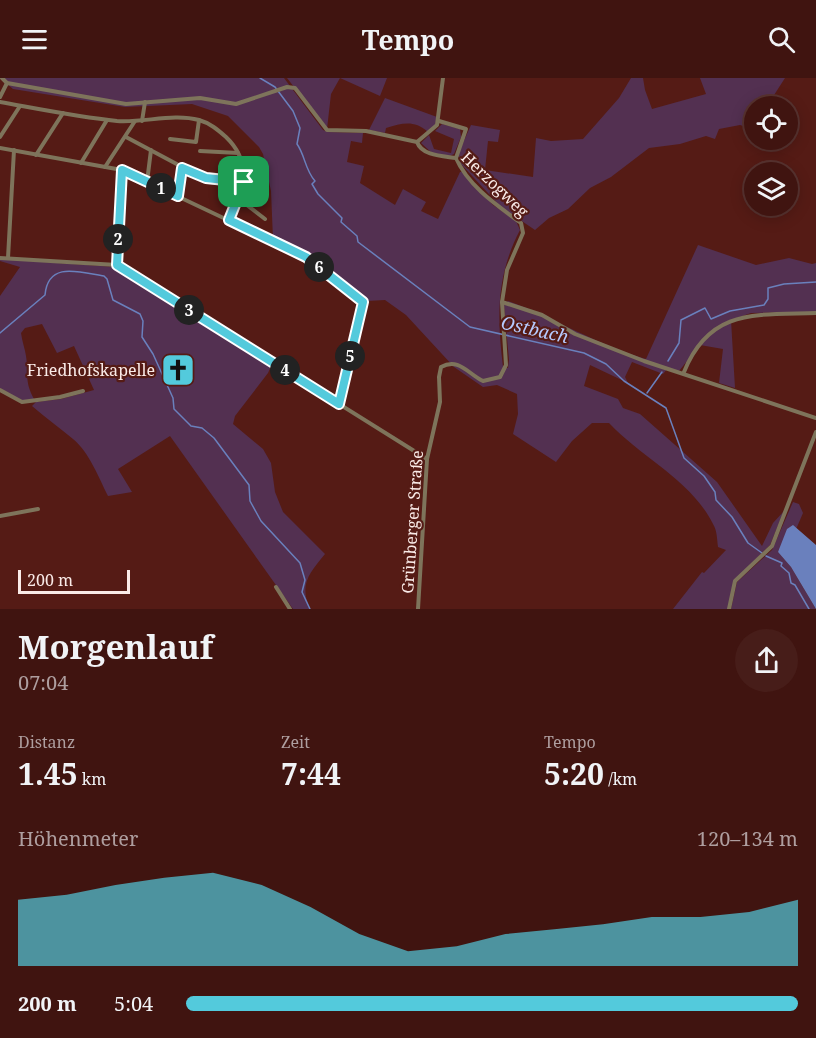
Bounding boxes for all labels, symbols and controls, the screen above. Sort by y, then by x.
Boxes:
text: Tempo [362,21,454,58]
icon: menu [18,23,51,56]
icon: search [765,23,798,56]
map controls [744,96,798,216]
button: locate [744,96,798,150]
street label: Herzogweg [457,146,534,222]
pin [218,156,269,207]
button: layers [744,162,798,216]
icon: arrive [227,165,260,198]
pin: 1 [146,173,176,203]
text: 1 [156,177,166,199]
pin: 2 [103,224,133,254]
text: 2 [113,228,123,250]
pin: 6 [304,252,334,282]
text: 6 [314,256,324,278]
pin: 3 [174,295,204,325]
text: 3 [184,299,194,321]
water label: Ostbach [499,310,571,348]
pin: 5 [335,341,365,371]
text: 5 [345,345,355,367]
church icon: Friedhofskapelle [160,352,196,388]
pin: 4 [270,355,300,385]
place label: Friedhofskapelle [27,359,155,381]
text: 4 [280,359,290,381]
street label: Grünberger Straße [396,450,428,594]
scale bar [18,567,130,594]
text: 200 m [27,569,73,591]
text: Morgenlauf [18,624,213,669]
button: share [735,629,798,692]
text: 07:04 [18,669,68,696]
text: Distanz [18,731,75,753]
text: Zeit [281,731,310,753]
text: Tempo [544,731,596,753]
text: 1.45 [18,753,78,794]
text: 7:44 [281,753,341,794]
text: 5:20 [544,753,604,794]
text: km [78,768,106,790]
text: /km [604,768,637,790]
text: Höhenmeter [18,825,138,852]
text: 120–134 m [697,825,798,852]
text: 200 m [18,990,77,1017]
text: 5:04 [114,990,153,1017]

